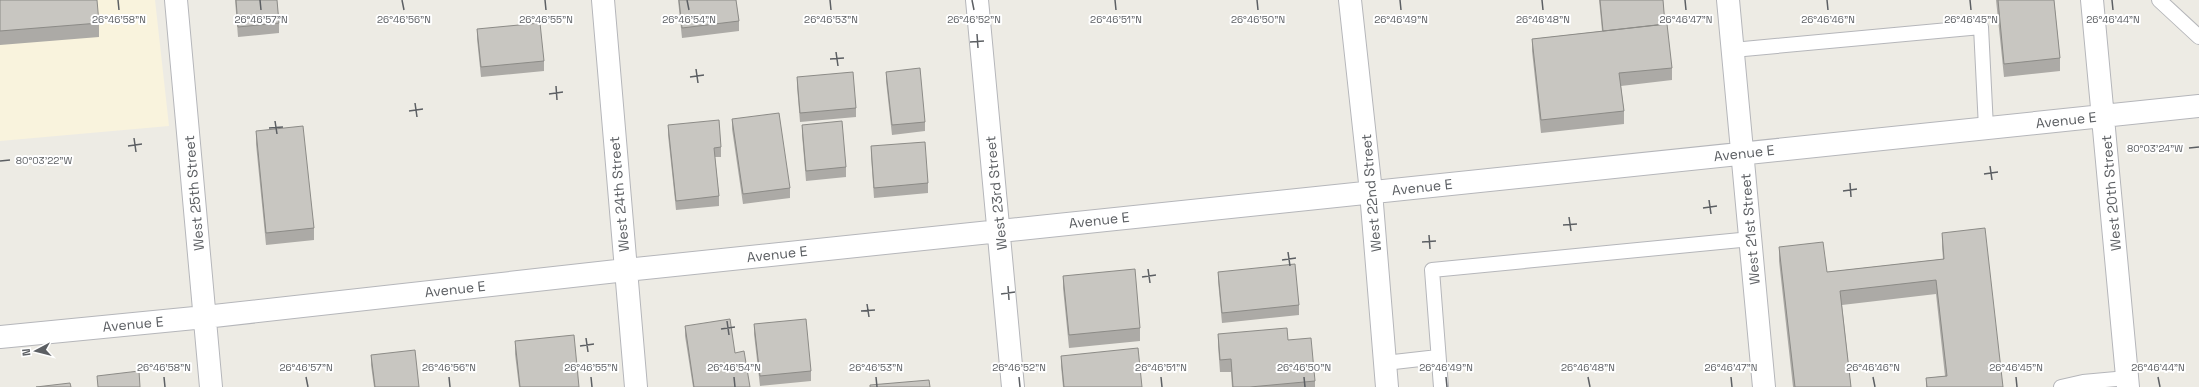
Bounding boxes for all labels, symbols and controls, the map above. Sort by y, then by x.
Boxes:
text: 26°46'58"N [92,13,146,26]
text: 26°46'57"N [234,13,288,26]
text: 26°46'56"N [377,13,431,26]
text: 26°46'55"N [519,13,573,26]
text: 26°46'54"N [662,13,716,26]
text: 26°46'53"N [804,13,858,26]
text: 26°46'52"N [947,13,1001,26]
text: 26°46'51"N [1090,13,1142,26]
text: 26°46'50"N [1231,13,1285,26]
text: 26°46'49"N [1374,13,1428,26]
text: 26°46'48"N [1516,13,1570,26]
text: 26°46'47"N [1660,13,1712,26]
text: 26°46'46"N [1801,13,1855,26]
text: 26°46'45"N [1944,13,1998,26]
text: 26°46'44"N [2086,13,2140,26]
street label: Avenue E [2035,108,2097,132]
street label: West 22nd Street [1357,133,1385,253]
street label: West 20th Street [2097,134,2125,252]
street label: West 25th Street [180,135,208,251]
street label: West 23rd Street [981,135,1011,251]
street label: West 24th Street [605,136,633,252]
street label: Avenue E [1713,141,1775,165]
text: 80°03'24"W [2127,142,2183,155]
text: 80°03'22"W [16,154,72,167]
street label: West 21st Street [1736,172,1764,286]
street label: Avenue E [1391,175,1453,199]
street label: Avenue E [1068,208,1130,232]
street label: Avenue E [746,242,808,266]
street label: Avenue E [424,277,486,301]
street label: Avenue E [102,312,164,336]
north arrow [16,331,56,371]
text: N [19,348,33,357]
text: 26°46'58"N [137,361,191,374]
text: 26°46'57"N [279,361,333,374]
text: 26°46'56"N [422,361,476,374]
text: 26°46'55"N [564,361,618,374]
text: 26°46'54"N [707,361,761,374]
text: 26°46'53"N [849,361,903,374]
text: 26°46'52"N [992,361,1046,374]
text: 26°46'51"N [1135,361,1187,374]
text: 26°46'50"N [1277,361,1331,374]
text: 26°46'49"N [1419,361,1473,374]
text: 26°46'48"N [1561,361,1615,374]
text: 26°46'47"N [1705,361,1757,374]
text: 26°46'46"N [1846,361,1900,374]
text: 26°46'45"N [1989,361,2043,374]
text: 26°46'44"N [2131,361,2185,374]

